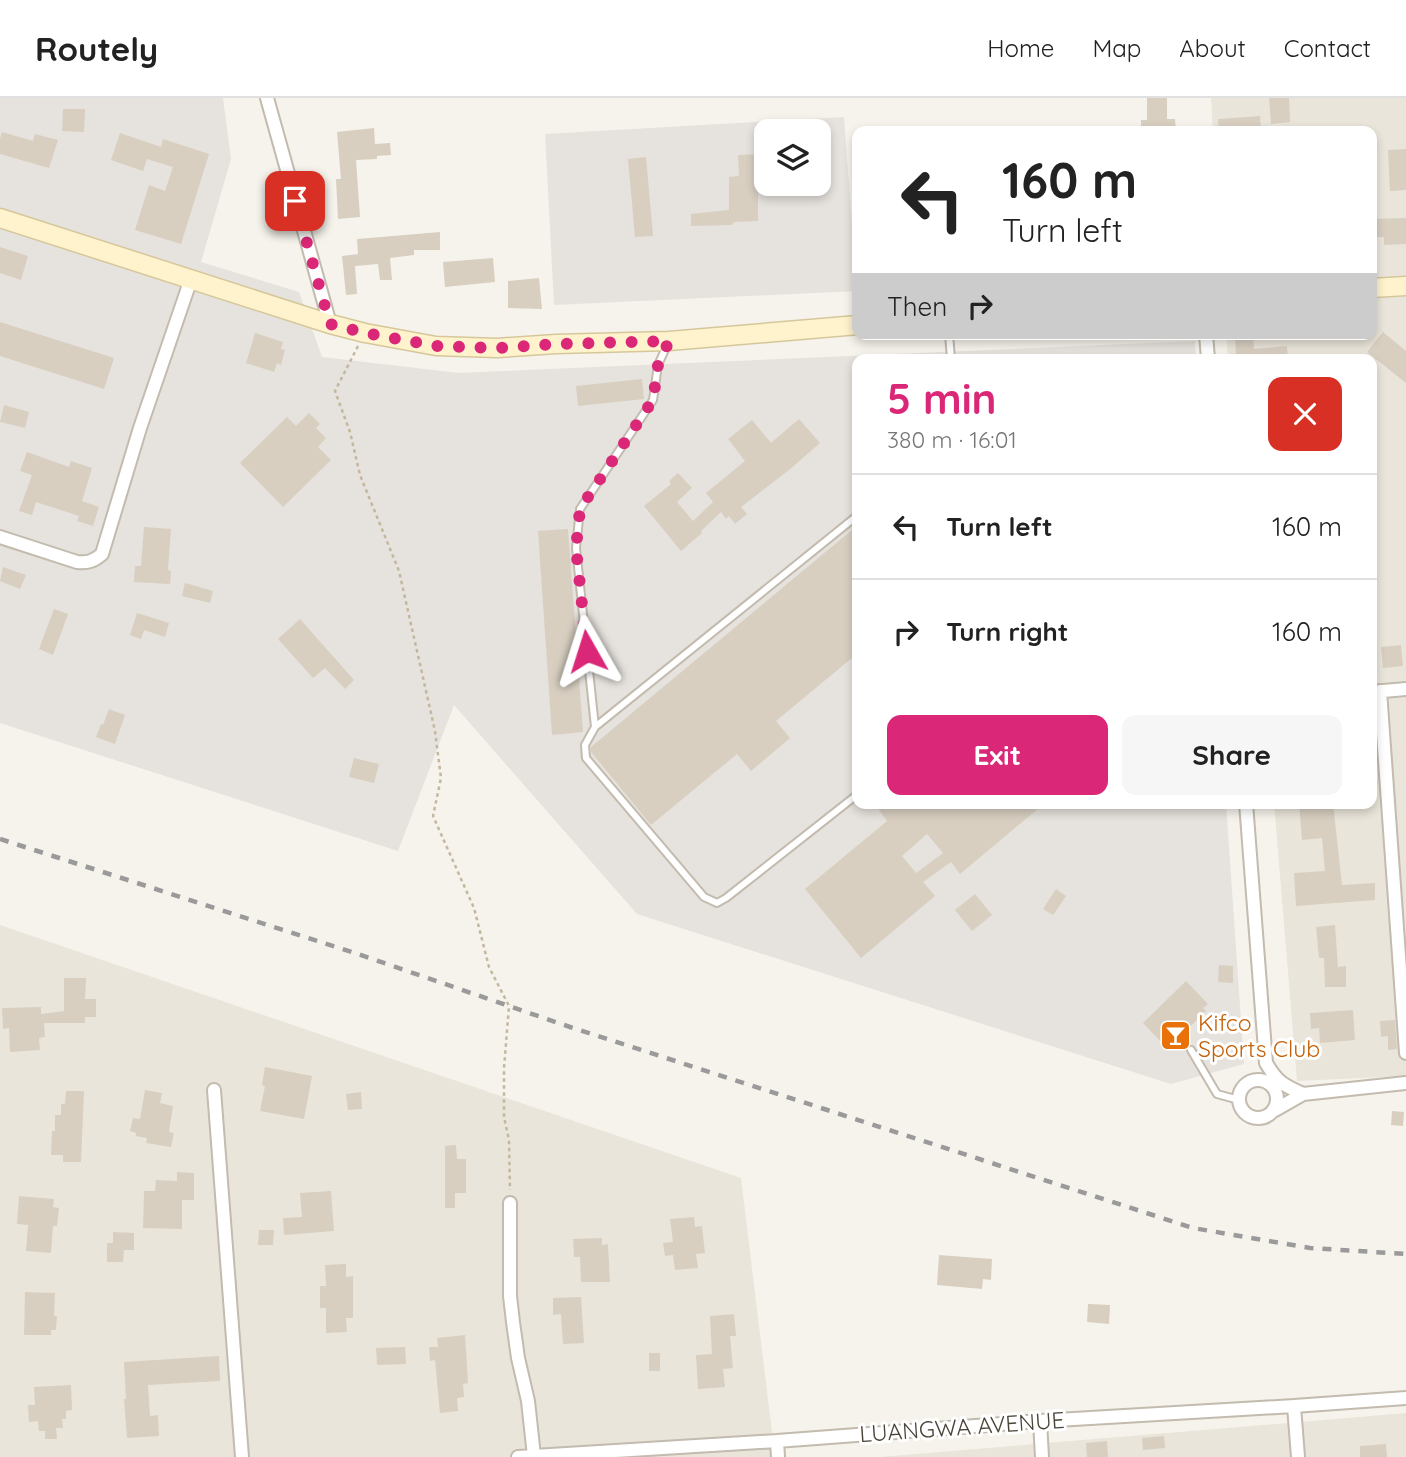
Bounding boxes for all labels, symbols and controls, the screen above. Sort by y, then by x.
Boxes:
text: Routely [35,28,158,69]
text: Home [987,33,1054,63]
text: Map [1092,33,1141,63]
text: About [1179,33,1246,63]
text: Contact [1284,33,1371,63]
map controls [754,119,831,196]
button: layers [754,119,831,196]
text: 160 m [1002,149,1137,210]
icon: left [887,154,978,245]
pin [265,171,325,231]
icon: arrive [276,182,314,220]
text: Turn left [1002,210,1123,250]
icon: right [961,287,999,325]
text: Then [887,290,947,323]
text: 5 min [887,372,997,425]
button: close [1268,377,1342,451]
text: 380 m · 16:01 [887,425,1017,454]
icon: left [887,508,925,546]
text: Turn left [946,510,1053,543]
text: 160 m [1272,510,1342,543]
icon: right [887,613,925,651]
position arrow [550,614,624,688]
text: Turn right [946,615,1068,648]
text: 160 m [1272,615,1342,648]
button: Exit [887,715,1108,795]
button: Share [1122,715,1342,795]
place label: Kifco Sports Club [1198,1008,1320,1063]
bar icon: Kifco Sports Club [1158,1019,1192,1053]
street label: LUANGWA AVENUE [858,1405,1065,1448]

